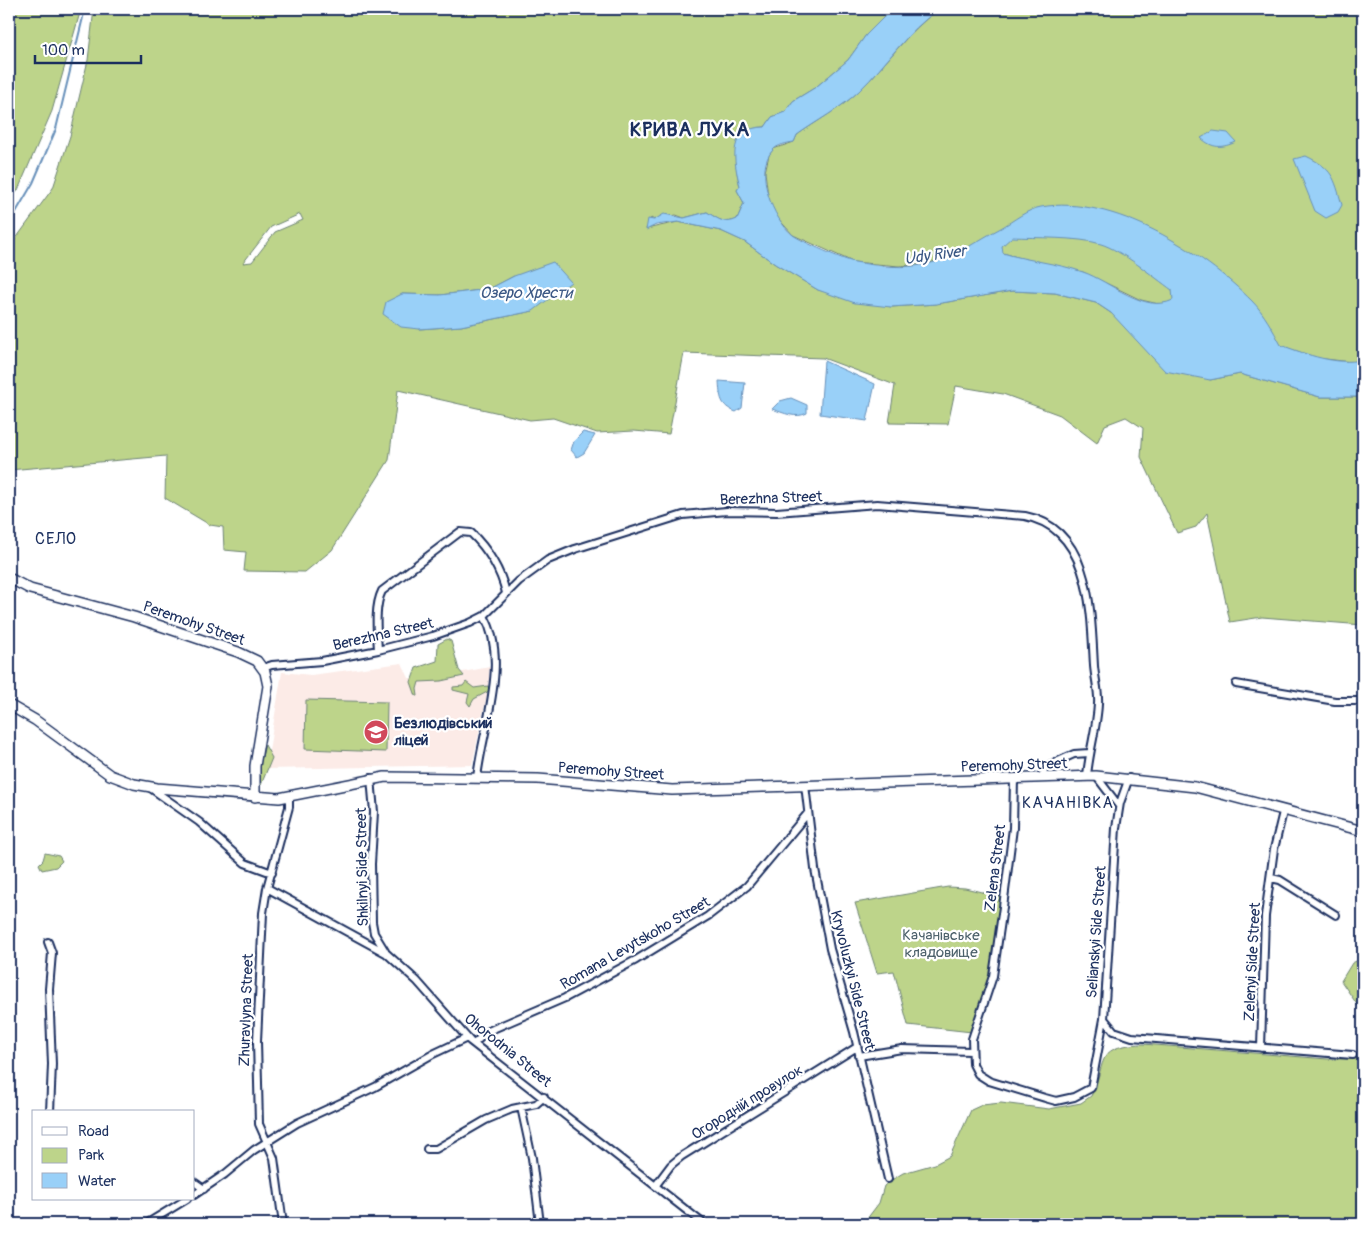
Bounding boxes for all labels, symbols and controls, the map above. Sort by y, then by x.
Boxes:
scale bar [35,32,141,64]
text: 100 m [42,41,85,60]
district label: КРИВА ЛУКА [630,117,750,142]
water label: Udy River [903,240,970,269]
water label: Озеро Хрести [480,283,574,303]
street label: Berezhna Street [719,487,824,510]
district label: СЕЛО [35,529,77,549]
street label: Peremohy Street [140,597,248,650]
street label: Berezhna Street [331,613,436,655]
place label: Безлюдівський ліцей [393,714,492,750]
school or university icon: Безлюдівський ліцей [363,719,389,745]
street label: Peremohy Street [960,754,1069,777]
street label: Peremohy Street [557,758,666,785]
district label: КАЧАНІВКА [1022,793,1114,813]
street label: Shkilnyi Side Street [352,806,373,927]
street label: Zelena Street [981,822,1010,913]
street label: Selianskyi Side Street [1082,864,1111,999]
street label: Romana Levytskoho Street [557,892,714,994]
street label: Zelenyi Side Street [1240,901,1265,1022]
street label: Kryvoluzkyi Side Street [826,908,879,1053]
park label: Качанівське кладовище [902,926,980,962]
street label: Zhuravlyna Street [235,952,258,1067]
street label: Ohorodnia Street [460,1009,556,1092]
street label: Огородній провулок [688,1060,807,1144]
legend [32,1110,195,1200]
text: Road [78,1122,109,1141]
text: Park [78,1146,105,1165]
text: Water [78,1172,117,1191]

